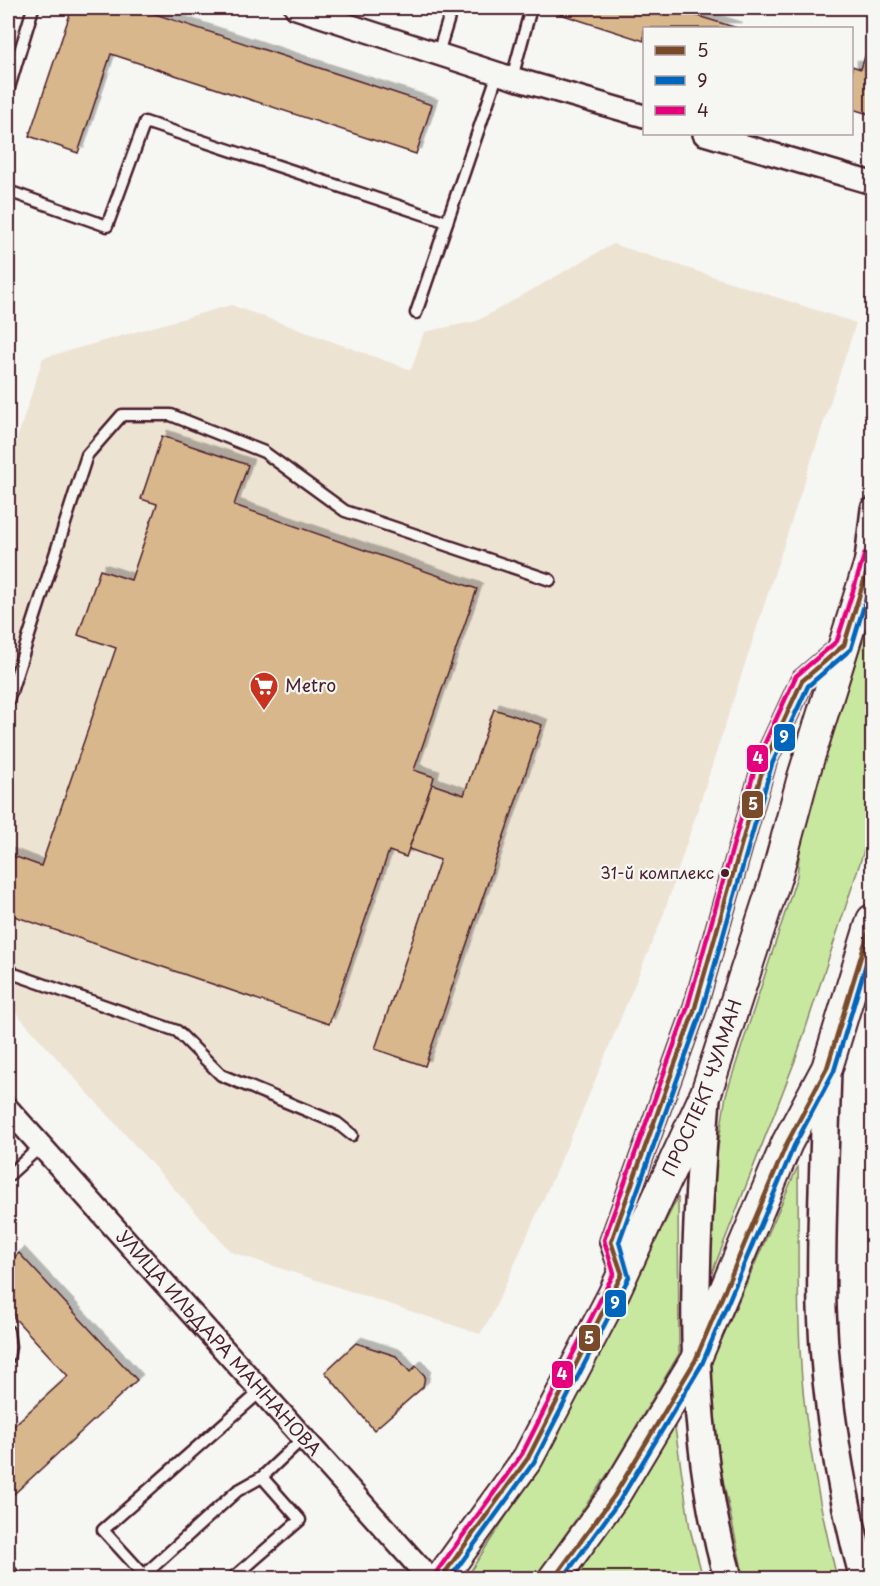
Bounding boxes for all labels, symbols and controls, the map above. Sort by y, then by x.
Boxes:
legend [643,27,853,135]
text: 5 [697,36,709,63]
text: 9 [697,66,708,93]
text: 4 [697,96,709,123]
supermarket icon: Metro [248,670,280,712]
place label: Metro [285,671,336,698]
line badge: 9 [773,723,796,752]
text: 9 [779,724,789,748]
line badge: 4 [746,744,769,773]
text: 4 [753,745,764,769]
line badge: 5 [741,790,764,819]
text: 5 [748,791,758,815]
place label: 31-й комплекс [600,860,714,884]
marker: 31-й комплекс [719,867,731,879]
street label: ПРОСПЕКТ ЧУЛМАН [655,996,748,1180]
street label: УЛИЦА ИЛЬДАРА МАННАНОВА [111,1223,328,1461]
line badge: 9 [604,1289,627,1318]
text: 9 [610,1290,620,1314]
line badge: 5 [578,1324,601,1352]
text: 5 [584,1325,594,1349]
line badge: 4 [551,1360,574,1389]
text: 4 [557,1361,568,1385]

